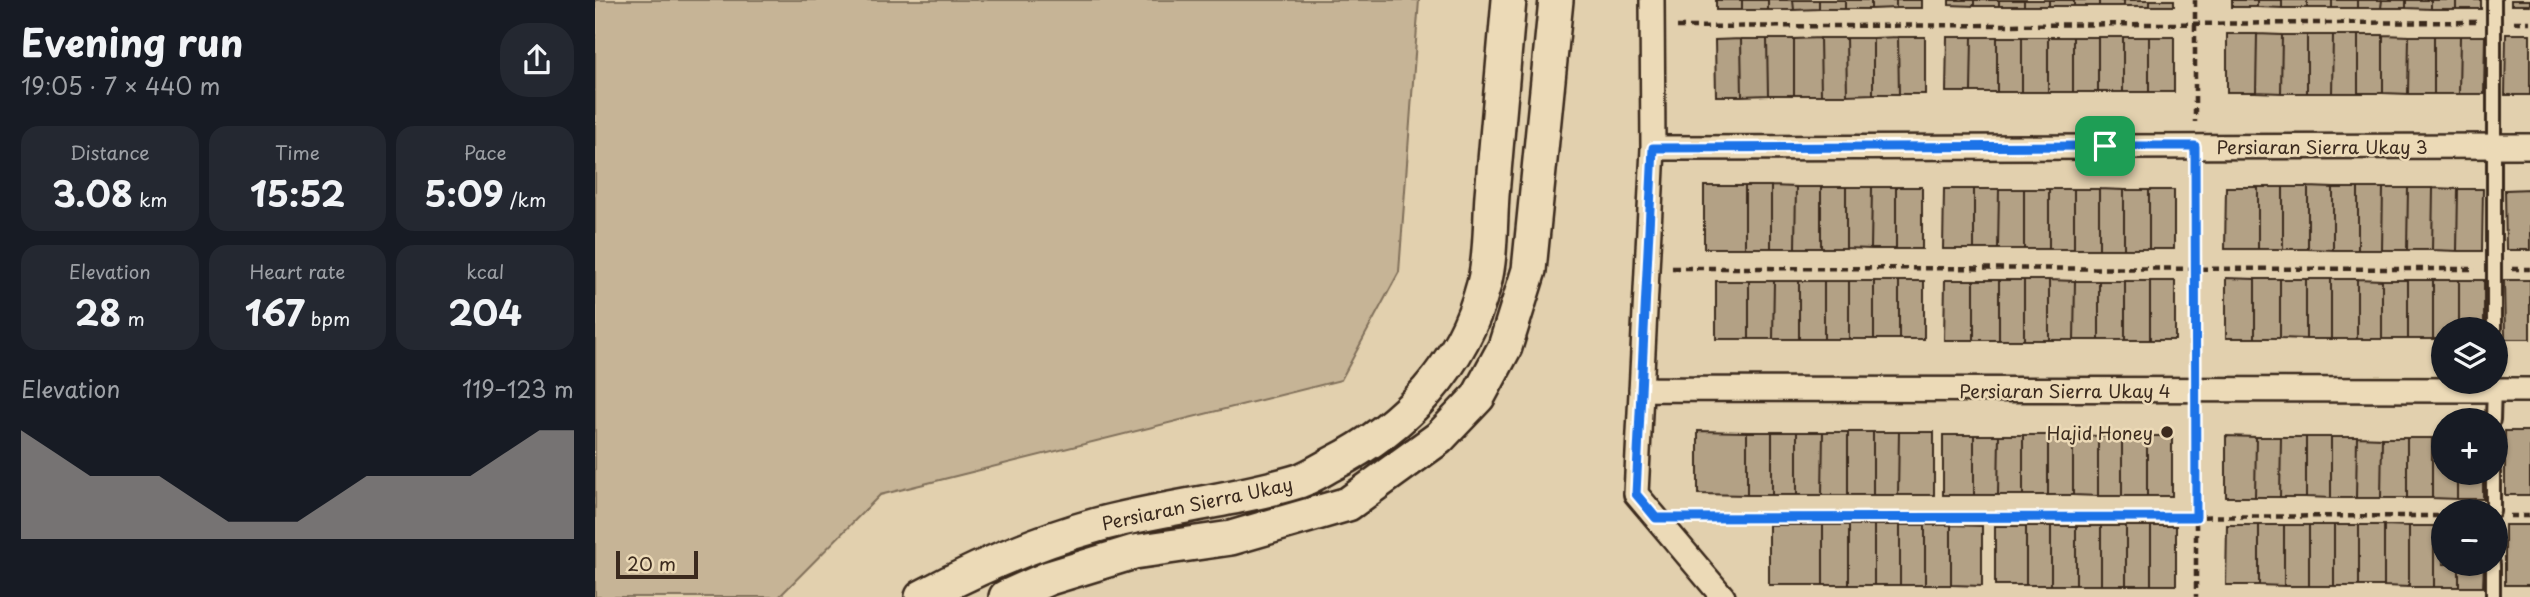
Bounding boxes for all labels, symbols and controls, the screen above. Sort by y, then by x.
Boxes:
text: Evening run [21,13,243,70]
button: share [500,23,574,97]
text: 19:05 · 7 × 440 m [21,68,220,103]
pin [2075,116,2135,176]
icon: arrive [2086,127,2124,165]
street label: Persiaran Sierra Ukay 3 [2216,133,2428,160]
text: Distance [70,138,150,166]
text: Time [275,138,320,166]
text: Pace [464,138,507,166]
text: 3.08 [52,166,133,219]
text: 15:52 [250,166,345,219]
text: 5:09 [424,166,504,219]
text: km [133,185,168,213]
text: /km [504,185,546,213]
text: Elevation [69,257,151,285]
text: Heart rate [250,257,345,285]
text: kcal [466,257,504,285]
text: 28 [75,285,121,338]
text: 167 [245,285,305,338]
text: 204 [448,285,522,338]
text: m [121,304,145,332]
text: bpm [305,304,350,332]
map controls [2431,317,2508,576]
button: layers [2431,317,2508,394]
text: Elevation [21,371,120,406]
text: 119–123 m [462,371,574,406]
street label: Persiaran Sierra Ukay 4 [1959,377,2171,404]
button: + [2431,408,2508,485]
place label: Hajid Honey [2047,419,2153,446]
marker: Hajid Honey [2159,424,2175,440]
street label: Persiaran Sierra Ukay [1099,470,1295,536]
button: − [2431,499,2508,576]
scale bar [616,548,698,580]
text: 20 m [627,549,676,577]

